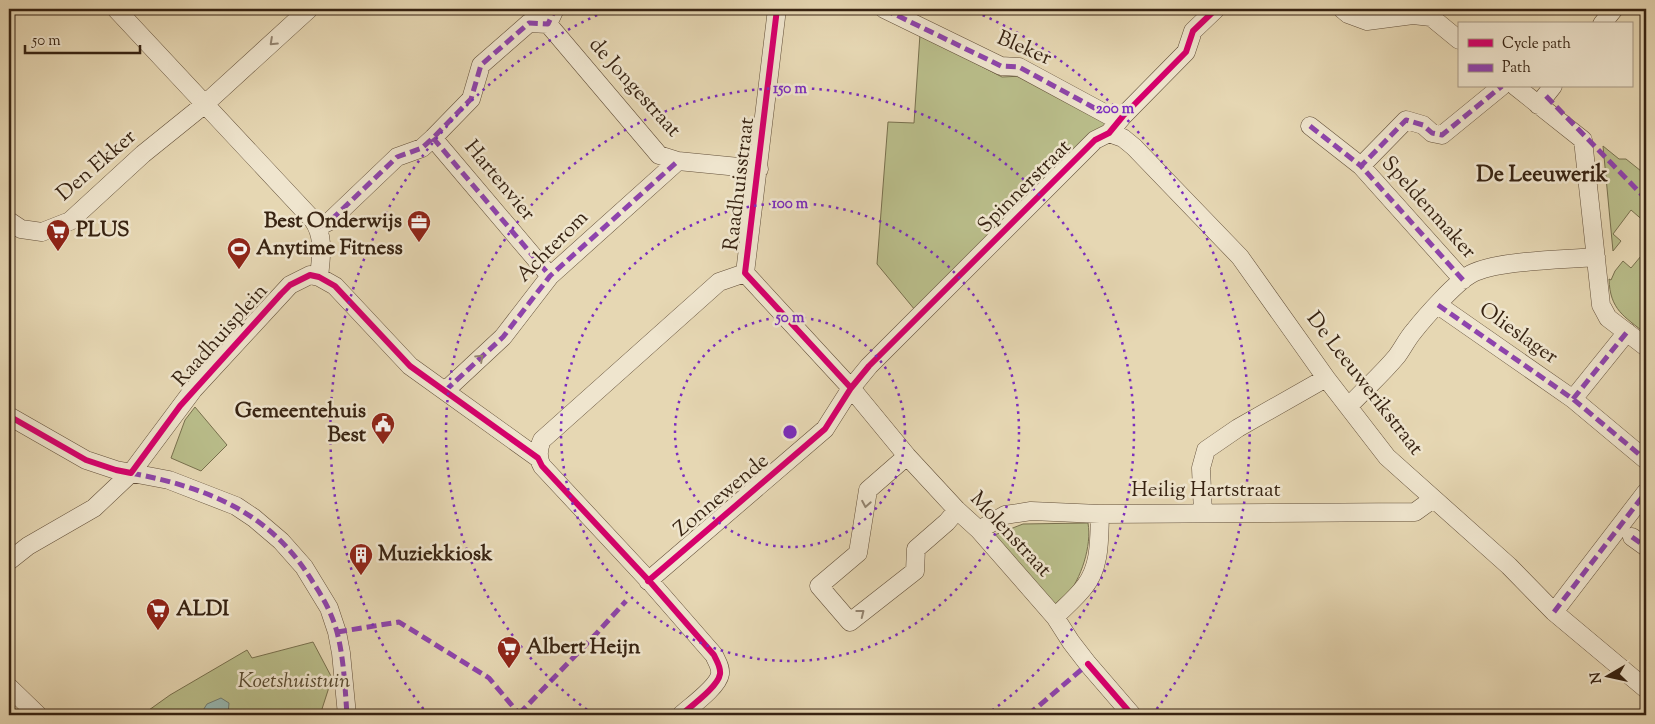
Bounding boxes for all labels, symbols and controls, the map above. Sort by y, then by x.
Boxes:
scale bar [25,22,140,54]
legend [1458,22,1632,88]
street label: Bleker [992,24,1056,74]
text: 50 m [31,31,61,52]
street label: de Jongestraat [581,31,687,145]
text: Cycle path [1502,34,1571,55]
one-way arrow [269,36,278,45]
text: Path [1502,58,1531,79]
text: 150 m [773,79,807,100]
text: 200 m [1096,99,1135,120]
street label: Raadhuisstraat [717,116,763,252]
street label: Den Ekker [51,123,143,209]
street label: Spinnerstraat [971,133,1079,241]
street label: Hartenvier [456,134,542,228]
street label: Speldenmaker [1374,150,1482,266]
district label: De Leeuwerik [1476,160,1608,192]
text: 100 m [772,194,809,215]
street label: Achterom [510,204,596,290]
place label: Best Onderwijs [264,207,402,237]
office icon: Best Onderwijs [406,209,432,243]
place label: PLUS [76,216,130,246]
supermarket icon: PLUS [45,218,71,252]
place label: Anytime Fitness [256,234,403,264]
sports icon: Anytime Fitness [226,236,252,270]
street label: Raadhuisplein [166,278,276,394]
street label: Olieslager [1472,296,1564,372]
street label: De Leeuwerikstraat [1298,306,1430,462]
text: 50 m [775,308,805,329]
one-way arrow [475,355,484,364]
place label: Gemeentehuis Best [235,397,367,451]
public building icon: Gemeentehuis Best [370,411,396,445]
centre of rings [781,423,799,441]
street label: Zonnewende [668,447,776,545]
street label: Heilig Hartstraat [1131,476,1281,506]
street label: Molenstraat [962,485,1058,585]
one-way arrow [861,500,871,509]
place label: Muziekkiosk [378,540,493,570]
building icon: Muziekkiosk [348,542,374,576]
place label: ALDI [176,595,229,625]
supermarket icon: ALDI [145,597,171,631]
one-way arrow [855,611,864,619]
place label: Albert Heijn [526,633,641,663]
supermarket icon: Albert Heijn [496,635,522,669]
north arrow [1582,652,1632,702]
park label: Koetshuistuin [238,667,350,697]
text: N [1586,671,1608,685]

